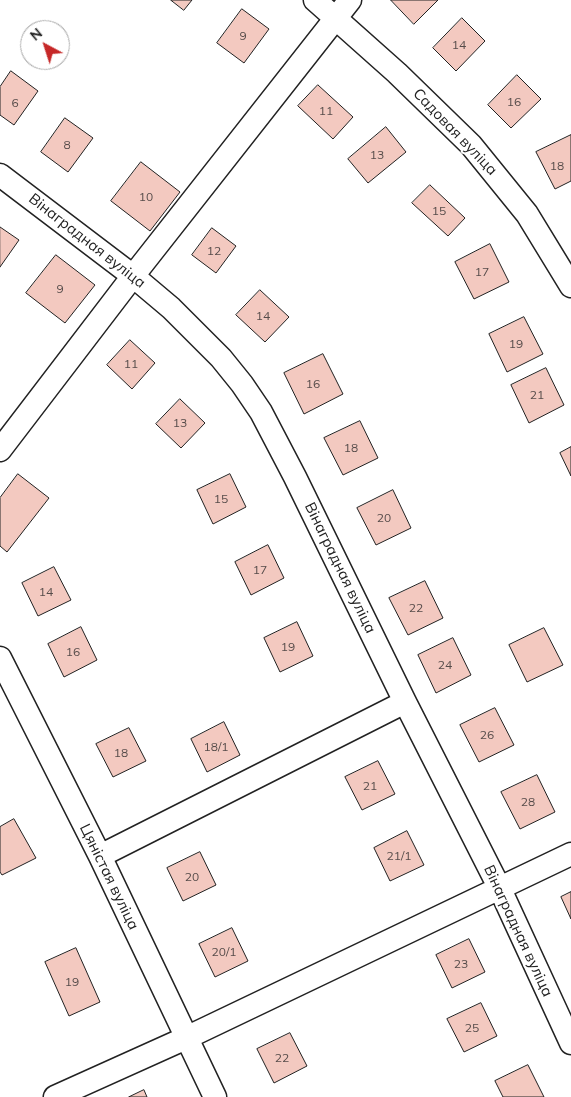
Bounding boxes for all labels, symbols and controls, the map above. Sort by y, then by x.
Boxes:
north arrow [20,20,70,70]
text: N [26,24,46,45]
house number: 9 [239,29,247,43]
house number: 14 [452,38,466,52]
street label: Садовая вуліца [409,85,501,179]
house number: 16 [507,95,521,109]
house number: 6 [11,96,19,110]
house number: 11 [319,104,333,118]
house number: 8 [63,138,71,152]
house number: 13 [370,148,384,162]
house number: 18 [550,159,564,173]
street label: Вінаградная вуліца [25,190,149,292]
house number: 10 [139,190,153,204]
house number: 15 [432,204,446,218]
house number: 12 [207,244,221,258]
house number: 17 [475,265,489,279]
house number: 9 [56,282,64,296]
house number: 14 [256,309,270,323]
house number: 19 [509,337,523,351]
house number: 11 [124,357,138,371]
house number: 16 [306,377,320,391]
house number: 21 [530,388,544,402]
house number: 13 [173,416,187,430]
house number: 18 [344,441,358,455]
house number: 15 [214,492,228,506]
street label: Вінаградная вуліца [301,500,379,636]
house number: 20 [377,511,391,525]
house number: 17 [253,563,267,577]
house number: 14 [39,585,53,599]
house number: 22 [409,601,423,615]
house number: 19 [281,640,295,654]
house number: 16 [66,645,80,659]
house number: 24 [438,658,452,672]
house number: 26 [480,728,494,742]
house number: 18/1 [203,740,229,754]
house number: 18 [114,746,128,760]
house number: 21 [363,779,377,793]
house number: 28 [521,795,535,809]
street label: Цяністая вуліца [76,821,142,933]
house number: 21/1 [386,849,412,863]
street label: Вінаградная вуліца [480,862,556,1000]
house number: 20 [185,870,199,884]
house number: 20/1 [211,945,237,959]
house number: 23 [454,957,468,971]
house number: 19 [65,975,79,989]
house number: 25 [465,1021,479,1035]
house number: 22 [275,1051,289,1065]

